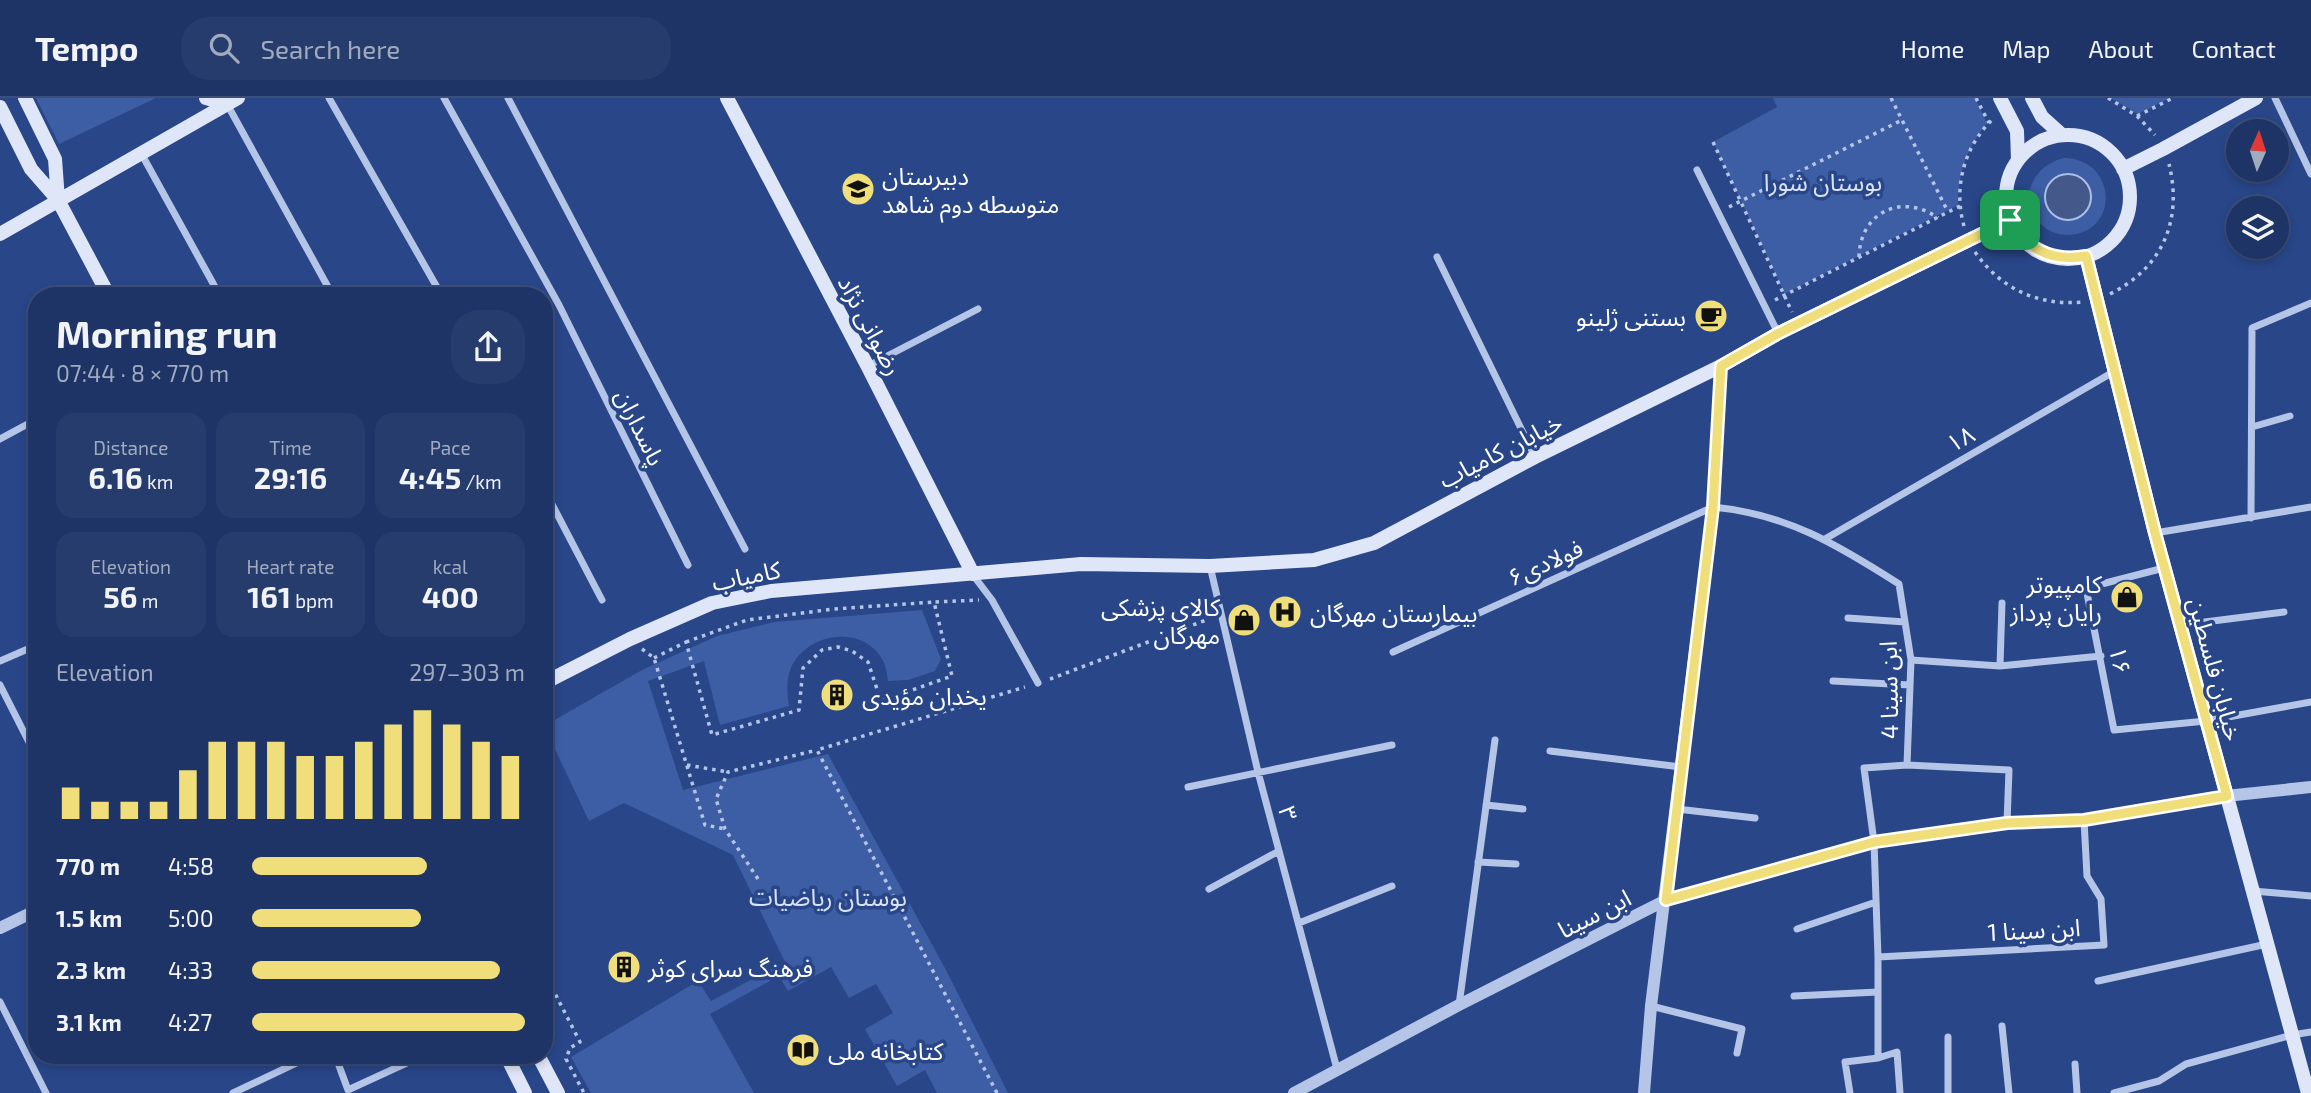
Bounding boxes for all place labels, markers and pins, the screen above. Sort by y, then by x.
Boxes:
place label: دبیرستان متوسطه دوم شاهد [882,161,1059,223]
school or university icon: دبیرستان متوسطه دوم شاهد [839,170,877,208]
pin [1980,190,2040,250]
cafe icon: بستنی ژلینو [1692,297,1730,335]
place label: بستنی ژلینو [1576,302,1686,332]
place label: کامپیوتر رایان پرداز [2009,569,2103,628]
shop icon: کامپیوتر رایان پرداز [2108,578,2146,616]
place label: کالای پزشکی مهرگان [1101,592,1221,650]
hospital icon: بیمارستان مهرگان [1266,593,1304,631]
place label: بیمارستان مهرگان [1310,598,1478,628]
shop icon: کالای پزشکی مهرگان [1225,601,1263,639]
building icon: یخدان مؤیدی [818,676,856,714]
place label: یخدان مؤیدی [862,681,987,711]
building icon: فرهنگ سرای کوثر [605,948,643,986]
place label: فرهنگ سرای کوثر [647,953,813,983]
library icon: کتابخانه ملی [784,1031,822,1069]
place label: کتابخانه ملی [828,1036,945,1065]

